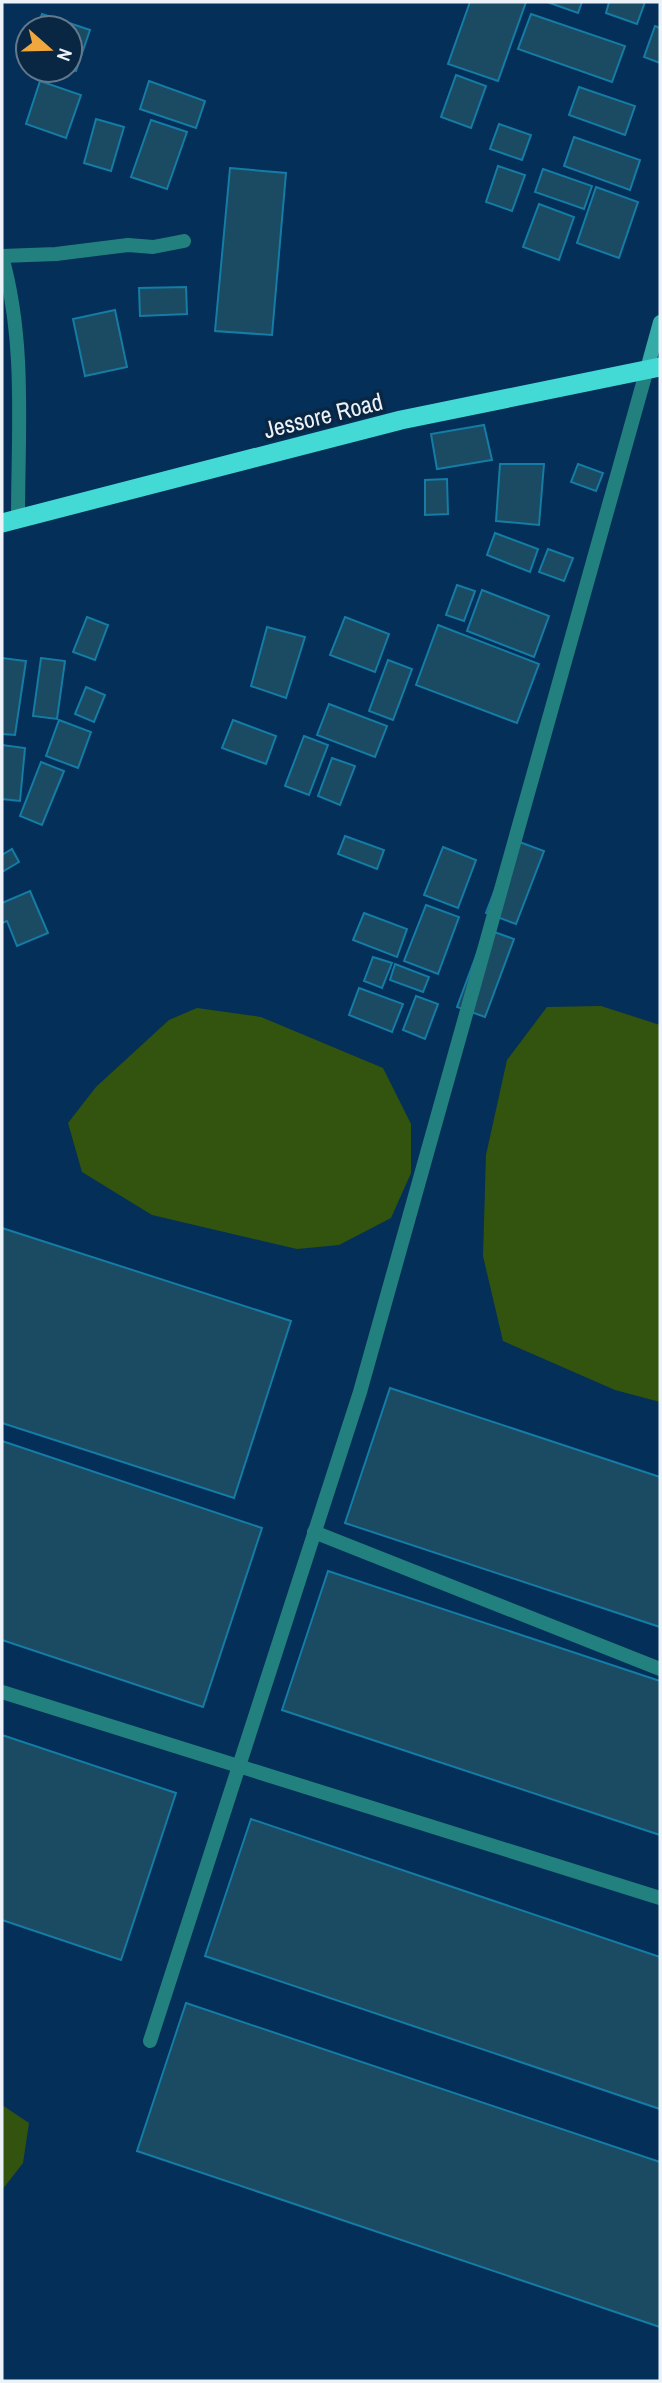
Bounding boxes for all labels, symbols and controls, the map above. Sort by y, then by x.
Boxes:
north arrow [14,14,84,84]
text: N [51,45,79,65]
street label: Jessore Road [260,385,386,445]

